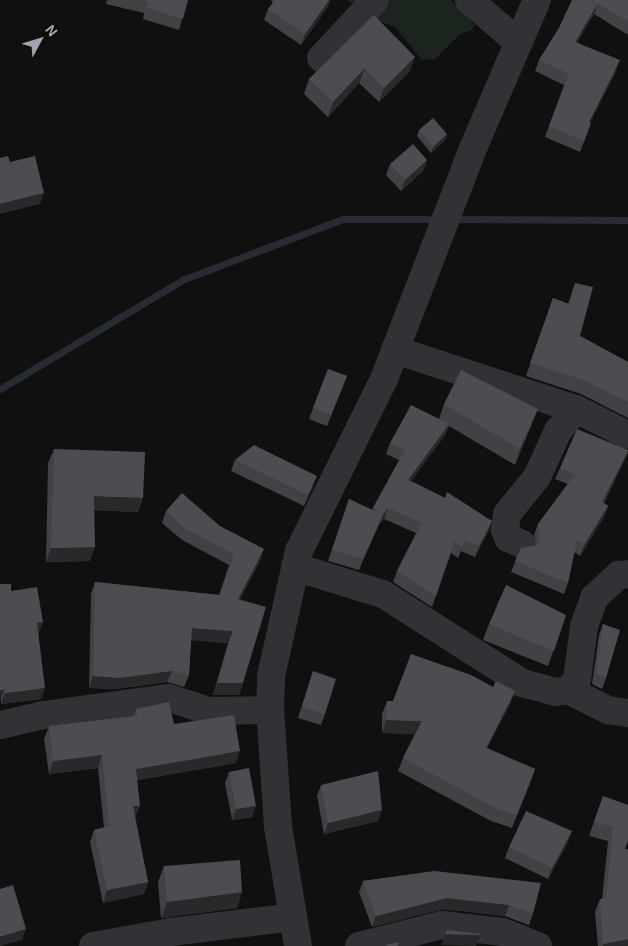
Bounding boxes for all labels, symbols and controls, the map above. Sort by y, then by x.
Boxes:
north arrow [15,15,65,65]
text: N [42,21,62,40]

